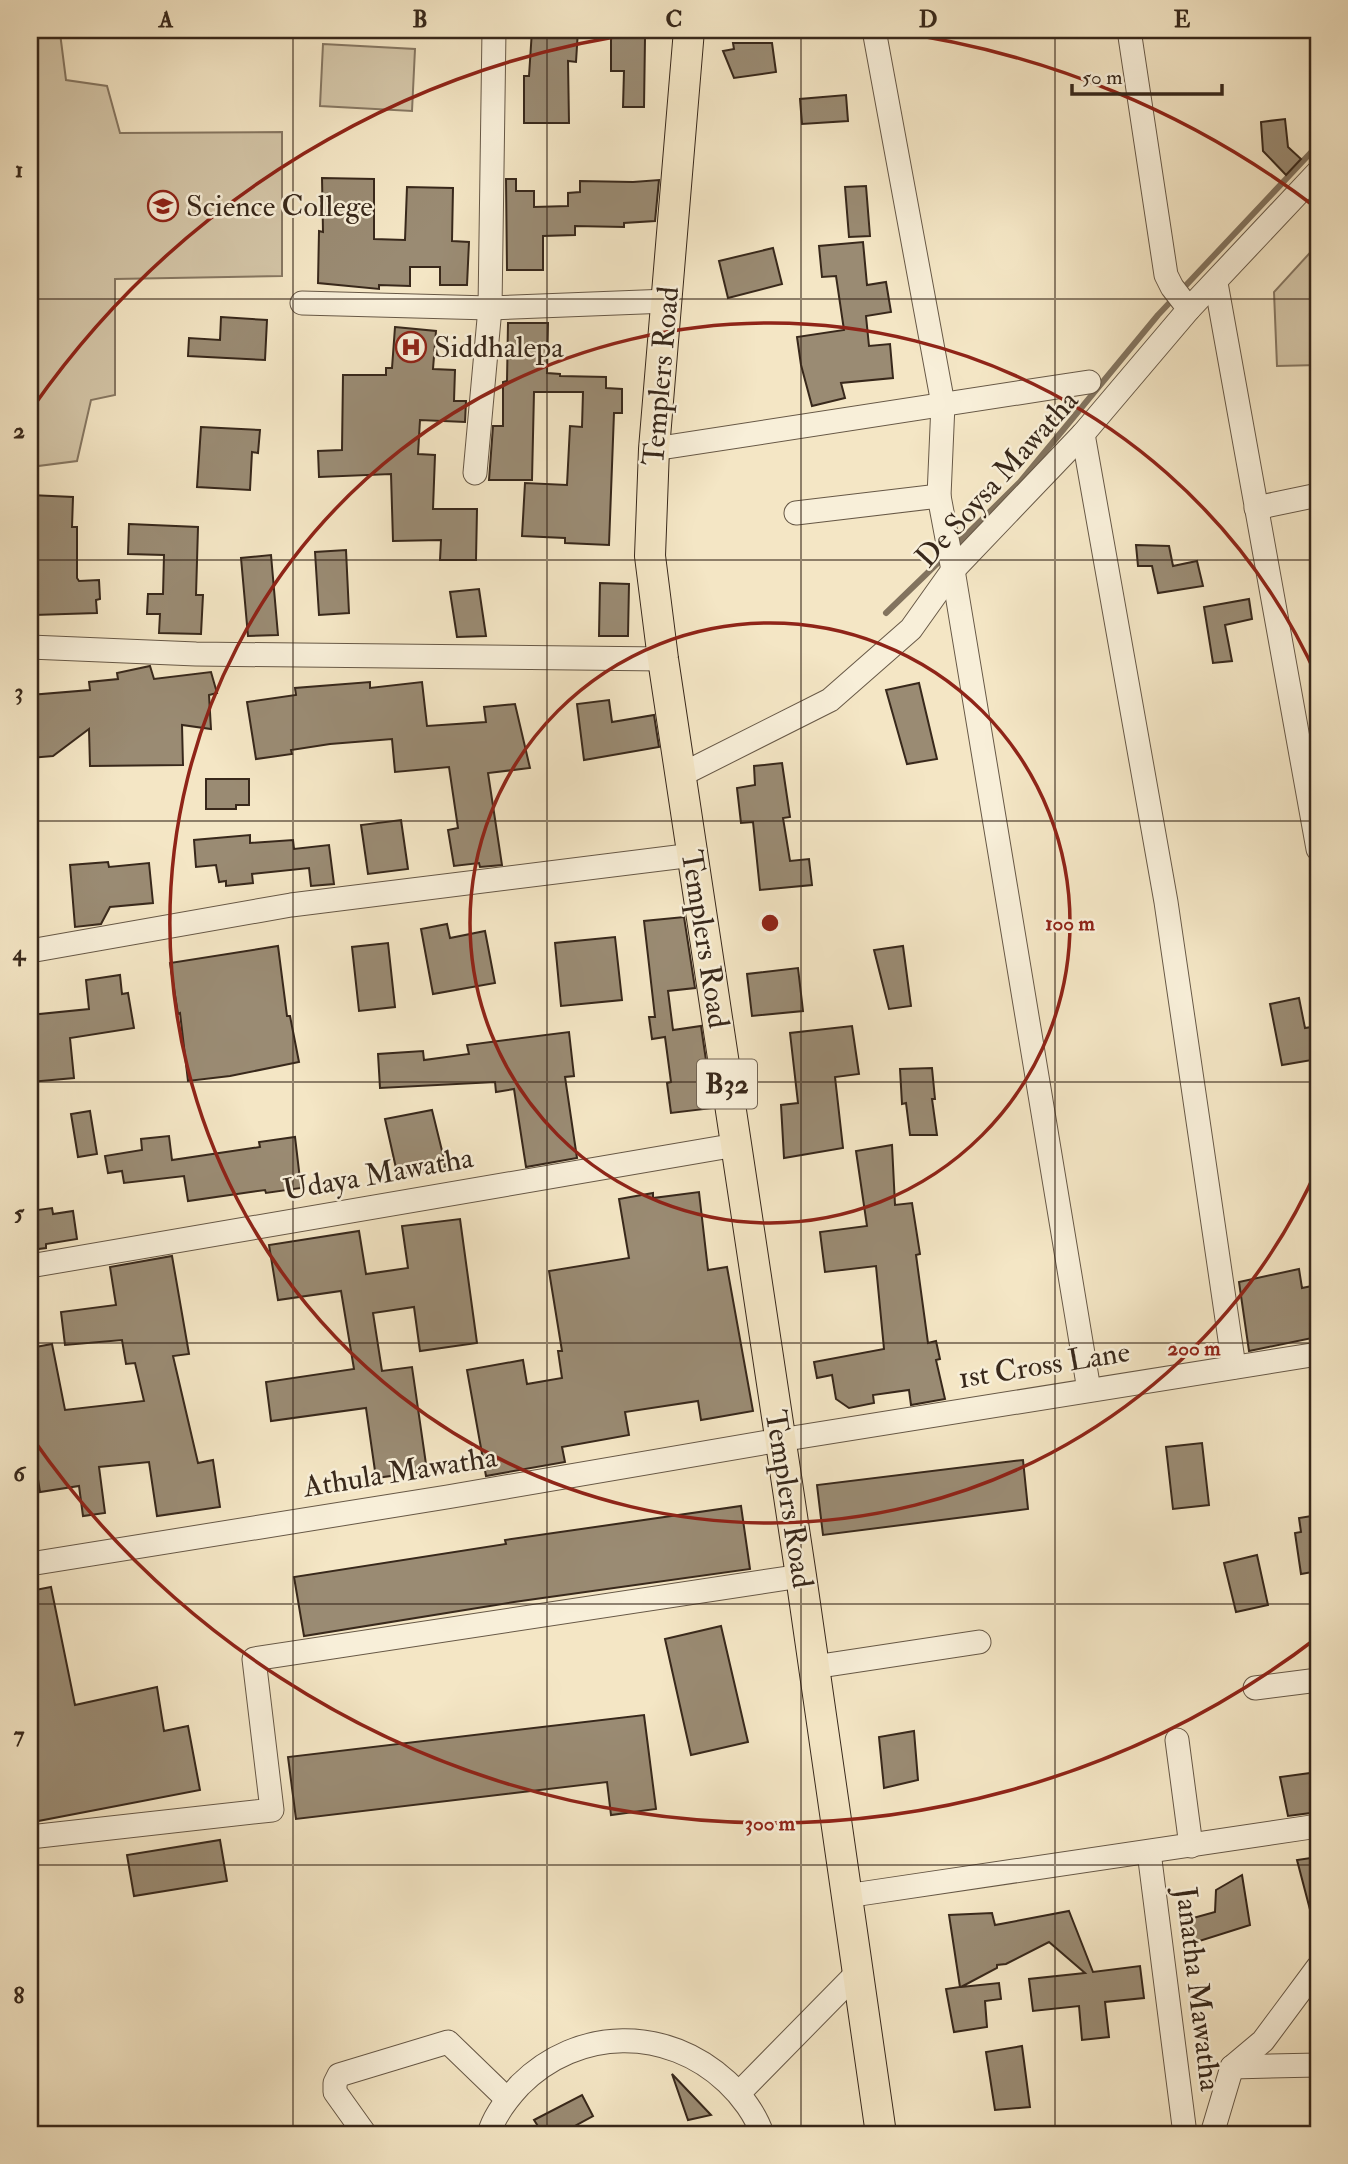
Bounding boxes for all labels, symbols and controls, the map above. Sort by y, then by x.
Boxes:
text: A [158,5,174,34]
text: B [412,5,428,34]
text: C [666,5,682,34]
text: D [919,5,937,34]
text: E [1174,5,1191,34]
scale bar [1072,52,1222,96]
text: 50 m [1082,64,1123,91]
text: 1 [15,155,23,184]
place label: Science College [186,188,373,225]
school or university icon: Science College [146,189,180,223]
street label: Templers Road [635,285,687,467]
place label: Siddhalepa [434,329,564,366]
hospital icon: Siddhalepa [394,330,428,364]
street label: De Soysa Mawatha [908,382,1087,575]
text: 2 [13,416,25,445]
text: 3 [15,677,23,706]
street label: Templers Road [673,847,737,1031]
text: 100 m [1045,910,1096,937]
centre of rings [758,911,782,935]
text: 4 [12,938,27,967]
road number: B32 [697,1060,757,1108]
street label: Udaya Mawatha [280,1139,477,1209]
text: 5 [14,1198,25,1227]
street label: 1st Cross Lane [956,1333,1132,1397]
text: 200 m [1168,1335,1221,1362]
street label: Templers Road [757,1407,821,1591]
street label: Athula Mawatha [300,1438,500,1506]
text: 6 [13,1459,27,1488]
text: 7 [14,1720,25,1749]
text: 300 m [745,1810,796,1837]
street label: Janatha Mawatha [1167,1884,1229,2094]
text: 8 [14,1981,25,2010]

